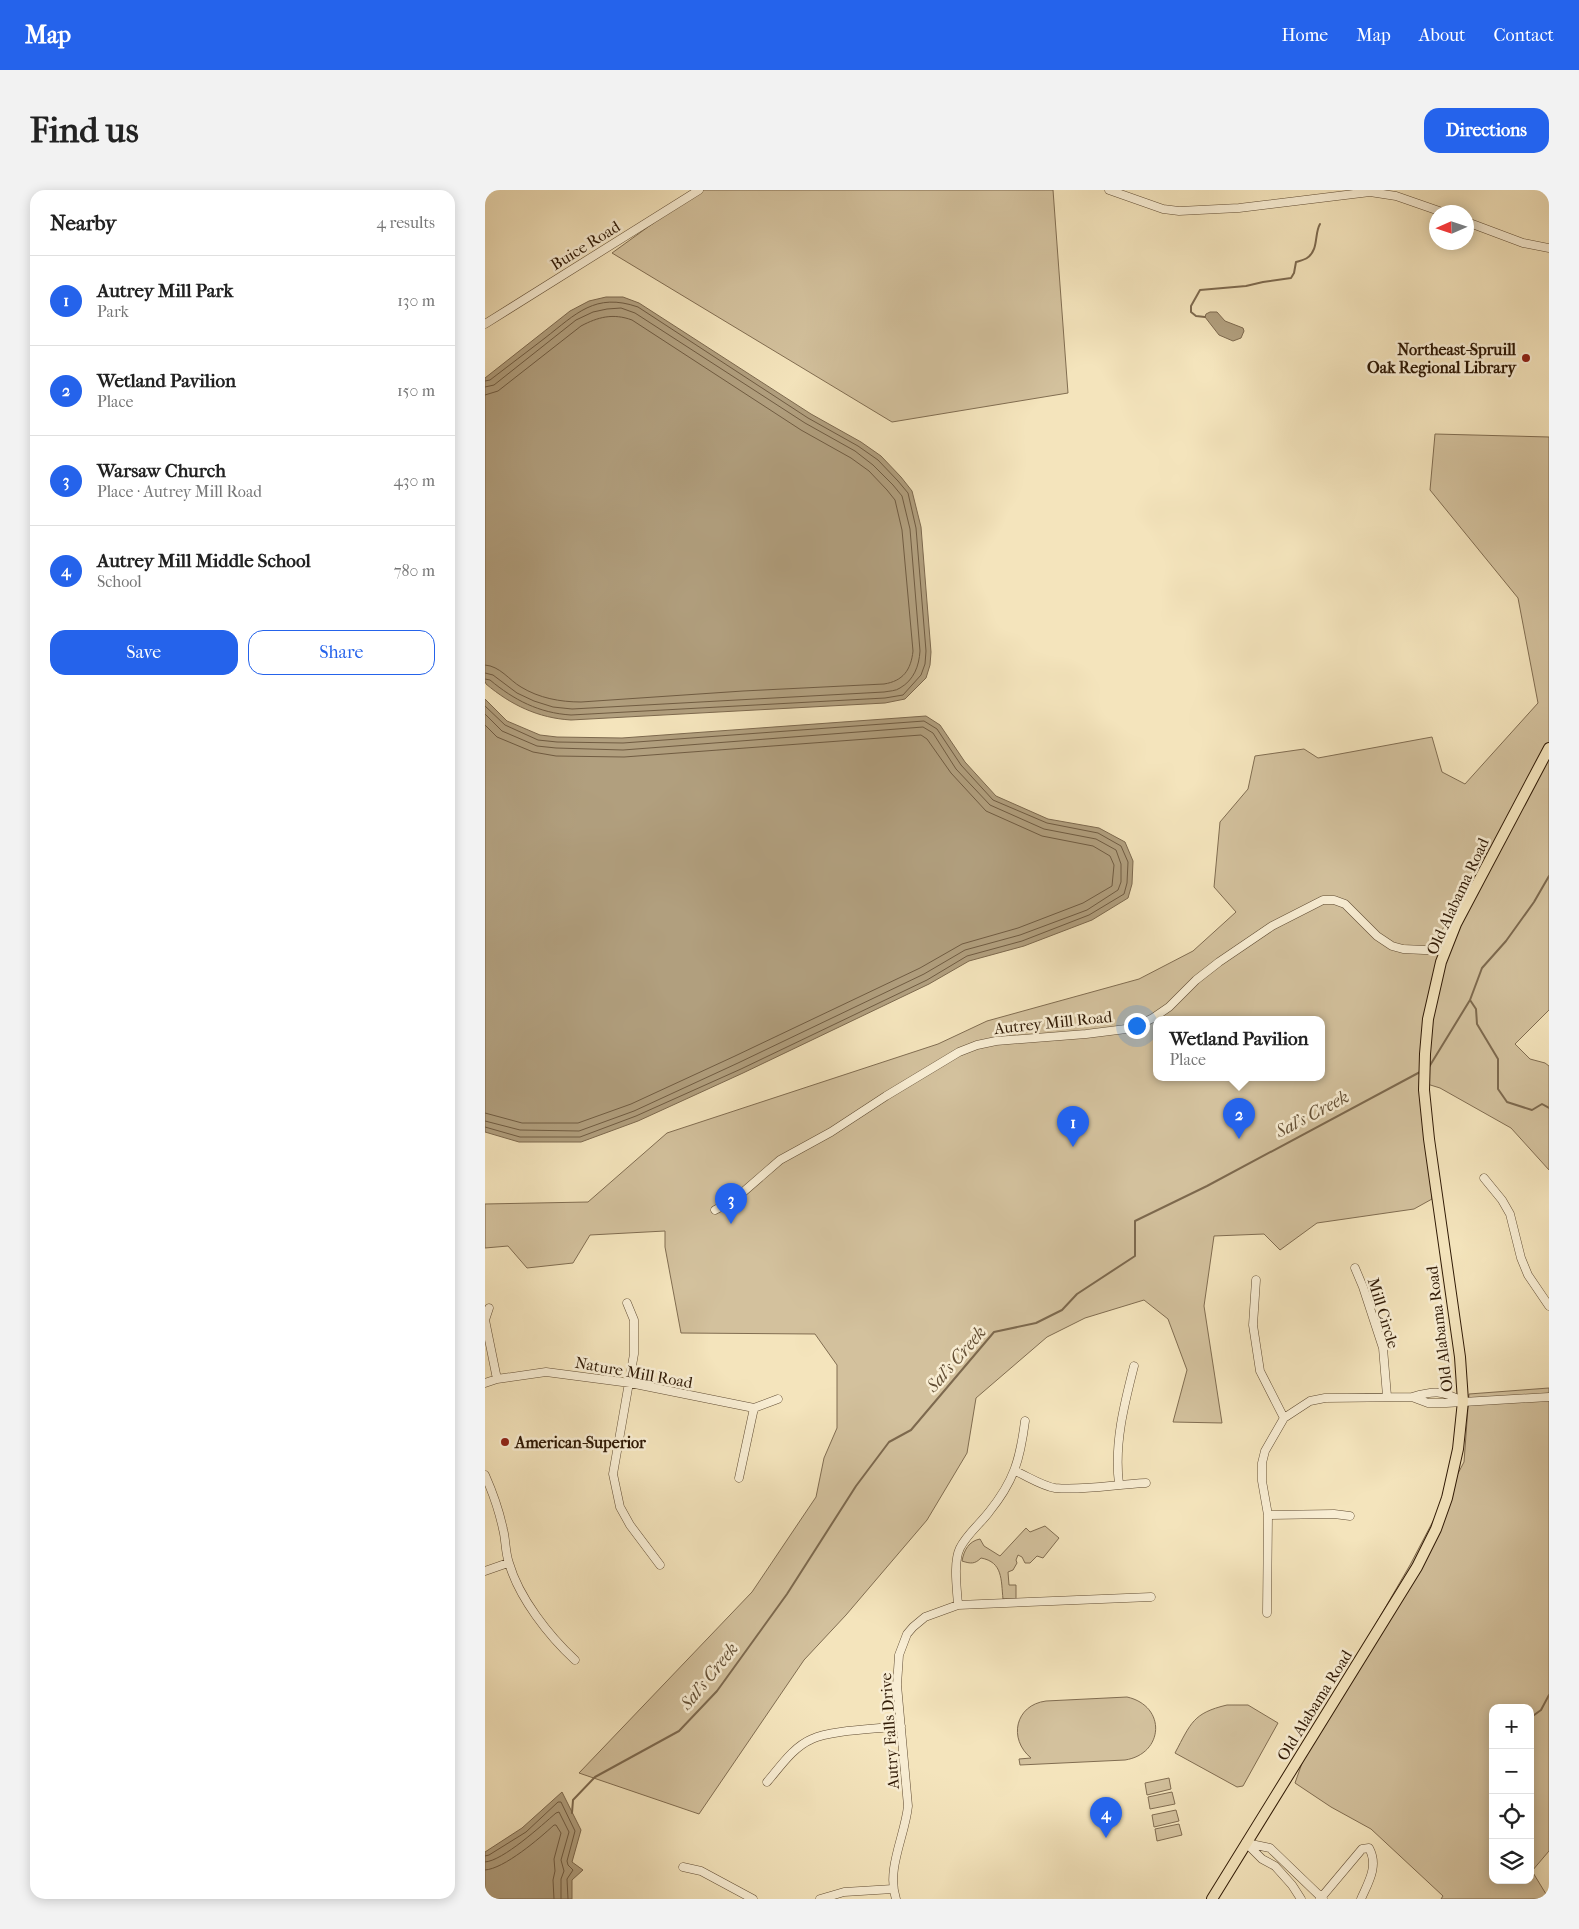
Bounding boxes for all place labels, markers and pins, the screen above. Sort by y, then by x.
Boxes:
place label: Northeast-Spruill Oak Regional Library [1367,340,1517,378]
marker: Northeast-Spruill Oak Regional Library [1520,352,1532,364]
pin: 2 [1223,1098,1255,1139]
pin: 1 [1057,1106,1089,1147]
pin: 3 [715,1183,747,1224]
place label: American-Superior [514,1433,647,1453]
marker: American-Superior [499,1436,511,1448]
pin: 4 [1090,1797,1122,1838]

